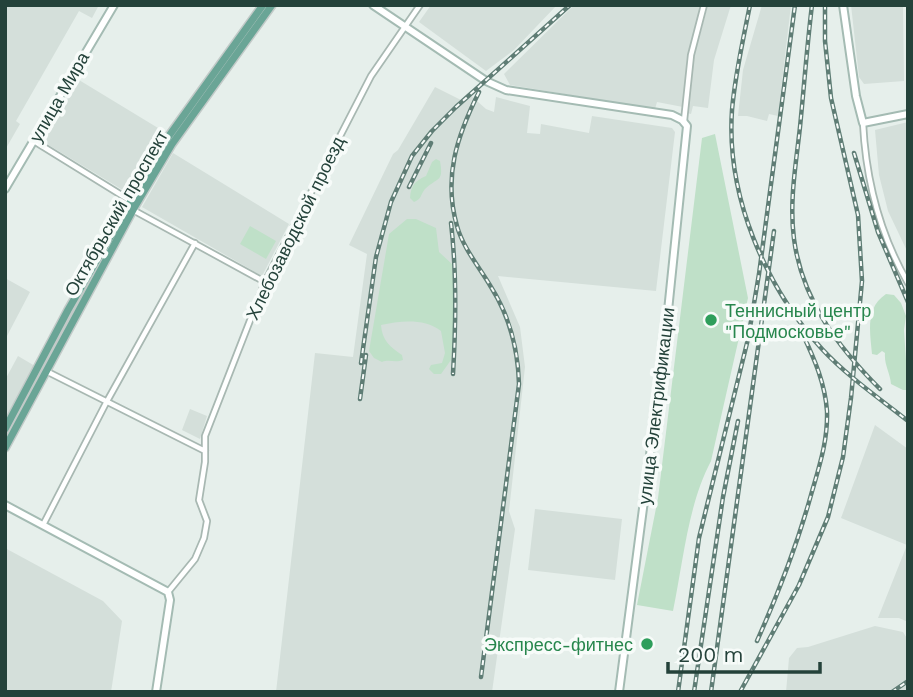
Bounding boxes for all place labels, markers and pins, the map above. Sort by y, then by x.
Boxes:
place label: Теннисный центр "Подмосковье" [725,300,871,342]
marker: Теннисный центр "Подмосковье" [703,312,719,328]
place label: Экспресс-фитнес [484,634,633,655]
marker: Экспресс-фитнес [639,636,655,652]

